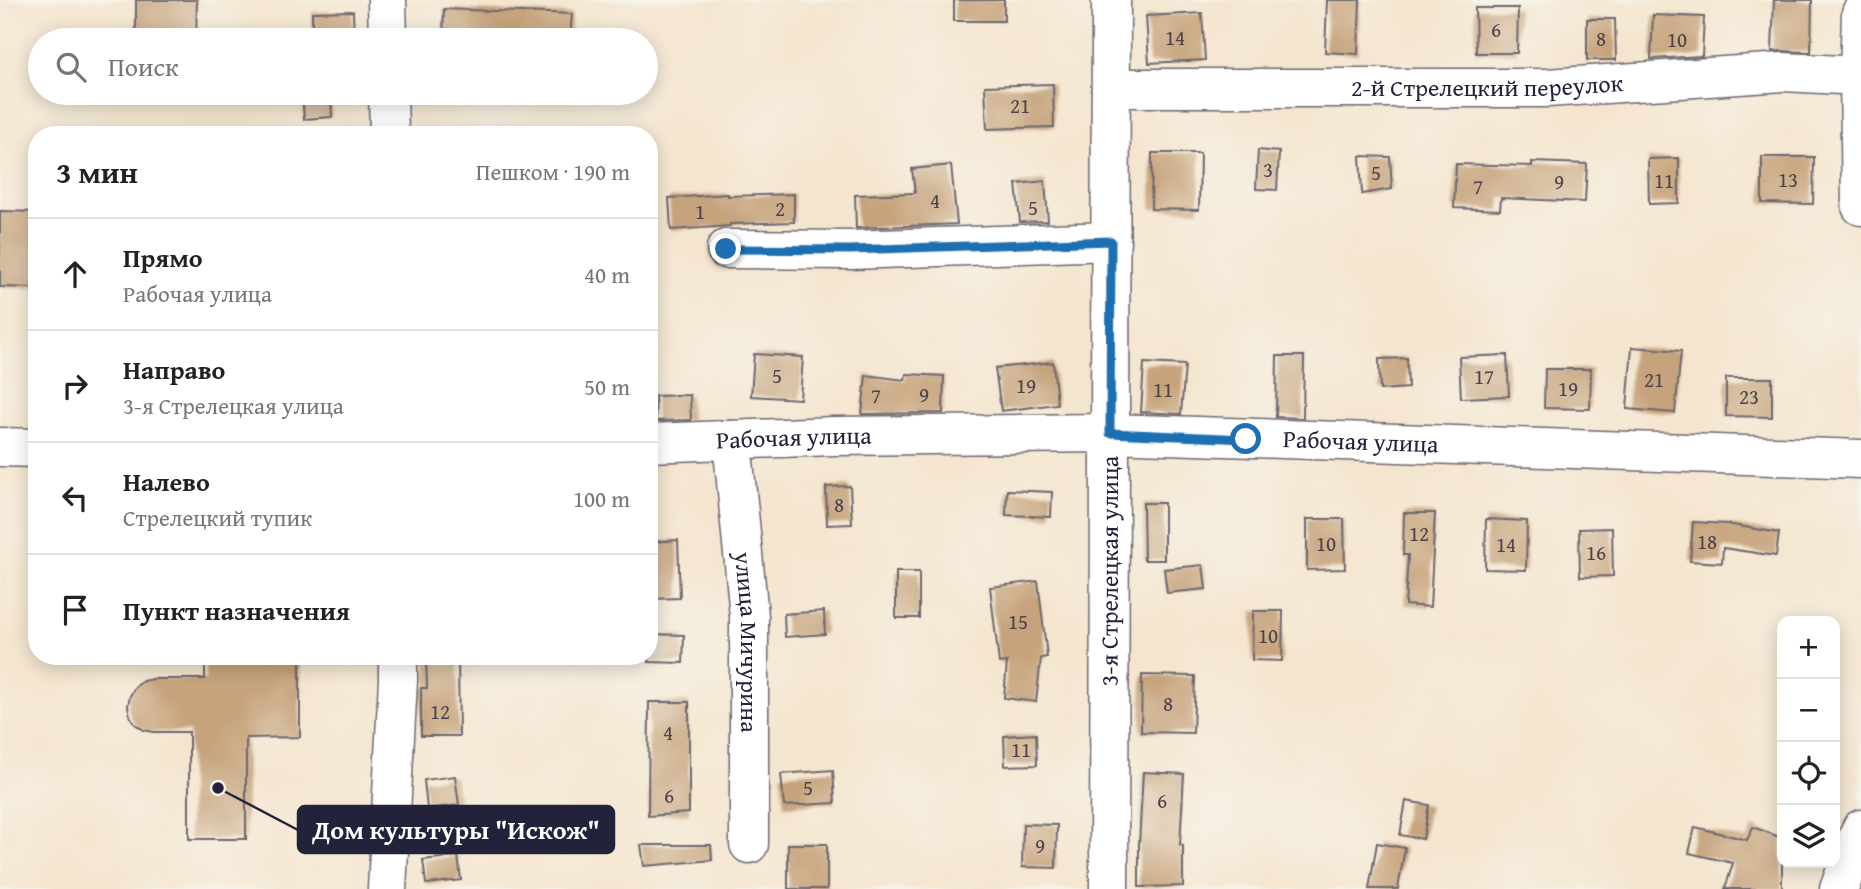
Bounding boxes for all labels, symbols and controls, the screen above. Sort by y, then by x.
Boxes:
house number: 6 [1491,14,1501,45]
house number: 14 [1165,22,1185,53]
house number: 8 [1596,23,1606,54]
house number: 10 [1667,24,1687,55]
search box [28,28,658,105]
text: Поиск [108,47,179,86]
icon: search [52,48,90,86]
street label: 2-й Стрелецкий переулок [1351,65,1624,105]
house number: 21 [1010,90,1030,121]
text: 3 мин [56,150,138,194]
house number: 3 [1263,154,1273,185]
text: Пешком · 190 m [476,155,630,188]
house number: 5 [1371,157,1381,188]
house number: 13 [1778,164,1798,195]
house number: 11 [1654,165,1674,196]
house number: 9 [1554,166,1564,197]
house number: 7 [1473,171,1483,202]
house number: 4 [930,185,940,216]
house number: 5 [1028,192,1038,223]
house number: 2 [775,193,785,224]
house number: 1 [695,196,705,227]
route end [710,233,741,264]
text: Прямо [123,238,203,277]
icon: ahead [56,255,94,293]
text: 40 m [584,258,630,291]
text: Рабочая улица [123,277,272,310]
text: Направо [123,350,225,389]
house number: 5 [772,360,782,391]
house number: 17 [1474,361,1494,392]
house number: 21 [1644,364,1664,395]
icon: right [56,367,94,405]
text: 50 m [584,370,630,403]
house number: 19 [1016,370,1036,401]
house number: 19 [1558,373,1578,404]
house number: 11 [1153,374,1173,405]
house number: 9 [919,379,929,410]
house number: 7 [871,380,881,411]
house number: 23 [1739,381,1759,412]
text: 3-я Стрелецкая улица [123,389,344,422]
street label: Рабочая улица [716,418,872,457]
street label: Рабочая улица [1282,421,1440,461]
route start [1230,423,1261,454]
street label: 3-я Стрелецкая улица [1091,455,1127,686]
text: Налево [123,462,210,501]
icon: left [56,479,94,517]
text: 100 m [573,482,630,515]
house number: 8 [834,489,844,520]
text: Стрелецкий тупик [123,501,312,534]
house number: 12 [1409,518,1429,549]
house number: 18 [1697,526,1717,557]
house number: 10 [1316,528,1336,559]
house number: 14 [1496,529,1516,560]
house number: 16 [1586,537,1606,568]
street label: улица Мичурина [726,549,767,733]
icon: arrive [56,591,94,629]
text: Пункт назначения [123,591,350,630]
house number: 15 [1008,606,1028,637]
map controls [1777,616,1840,868]
button: + [1777,616,1840,679]
house number: 10 [1258,620,1278,651]
button: − [1777,679,1840,742]
house number: 8 [1163,688,1173,719]
house number: 12 [430,696,450,727]
house number: 4 [663,717,673,748]
house number: 11 [1011,734,1031,765]
button: locate [1777,742,1840,805]
house number: 5 [803,772,813,803]
house number: 6 [664,780,674,811]
house number: 6 [1157,785,1167,816]
button: layers [1777,805,1840,868]
callout: Дом культуры "Искож" [298,806,614,853]
text: Дом культуры "Искож" [311,810,600,849]
house number: 9 [1035,830,1045,861]

